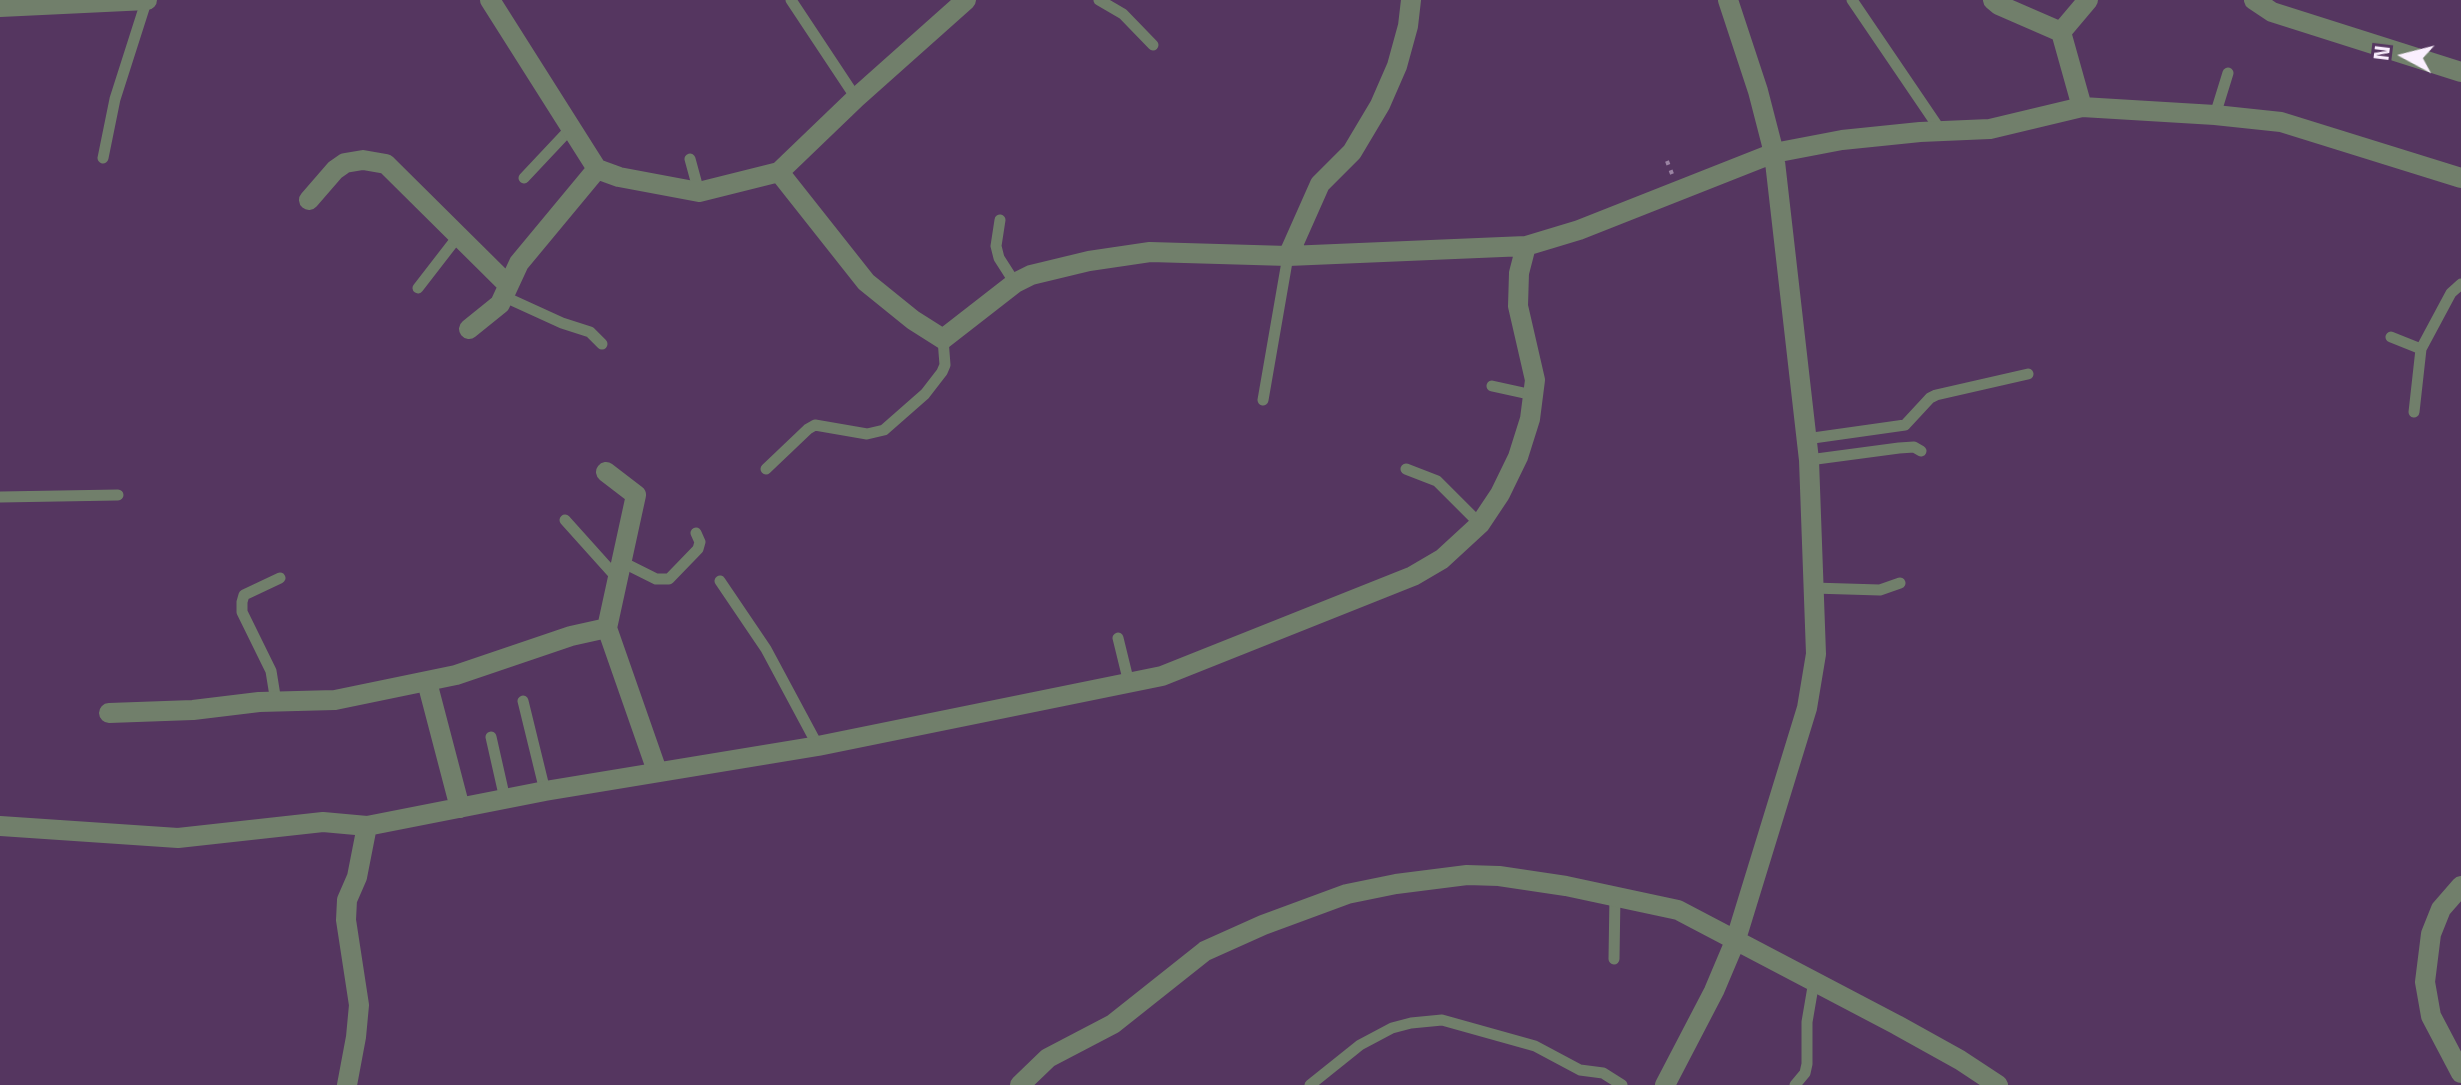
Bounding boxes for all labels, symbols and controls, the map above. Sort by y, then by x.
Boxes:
north arrow [2365,16,2445,96]
text: N [2363,43,2399,63]

